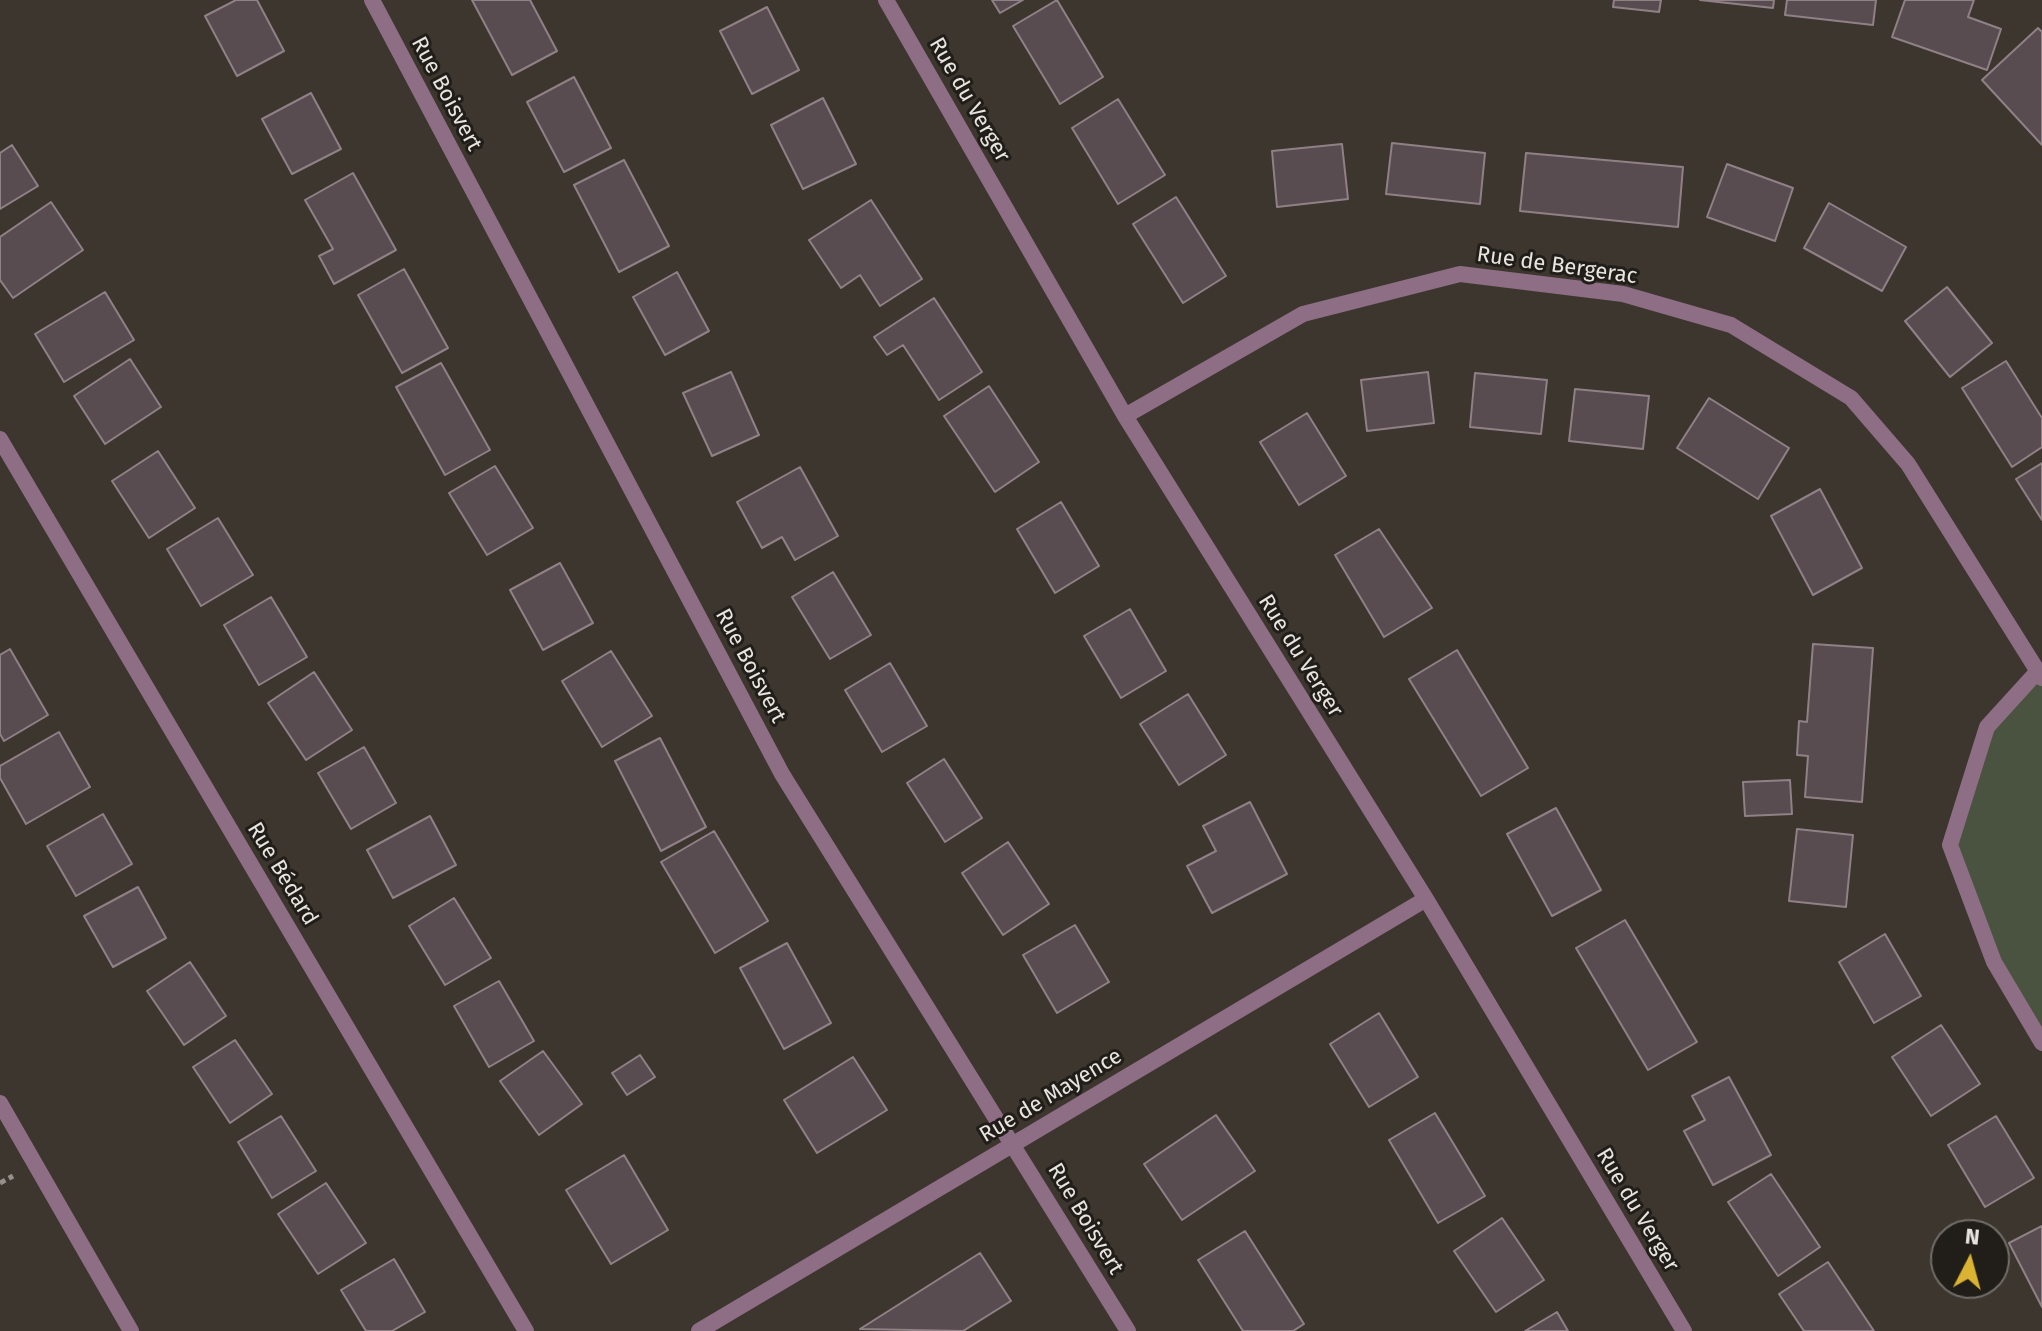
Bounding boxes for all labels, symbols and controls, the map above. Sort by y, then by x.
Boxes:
street label: Rue Boisvert [405,32,487,156]
street label: Rue du Verger [923,33,1015,167]
street label: Rue de Bergerac [1475,242,1639,290]
street label: Rue du Verger [1252,590,1348,722]
street label: Rue Boisvert [709,604,791,728]
street label: Rue Bédard [241,818,323,930]
street label: Rue de Mayence [975,1043,1127,1149]
street label: Rue du Verger [1590,1144,1684,1276]
street label: Rue Boisvert [1041,1158,1129,1280]
north arrow [1930,1219,2010,1299]
text: N [1964,1222,1981,1251]

